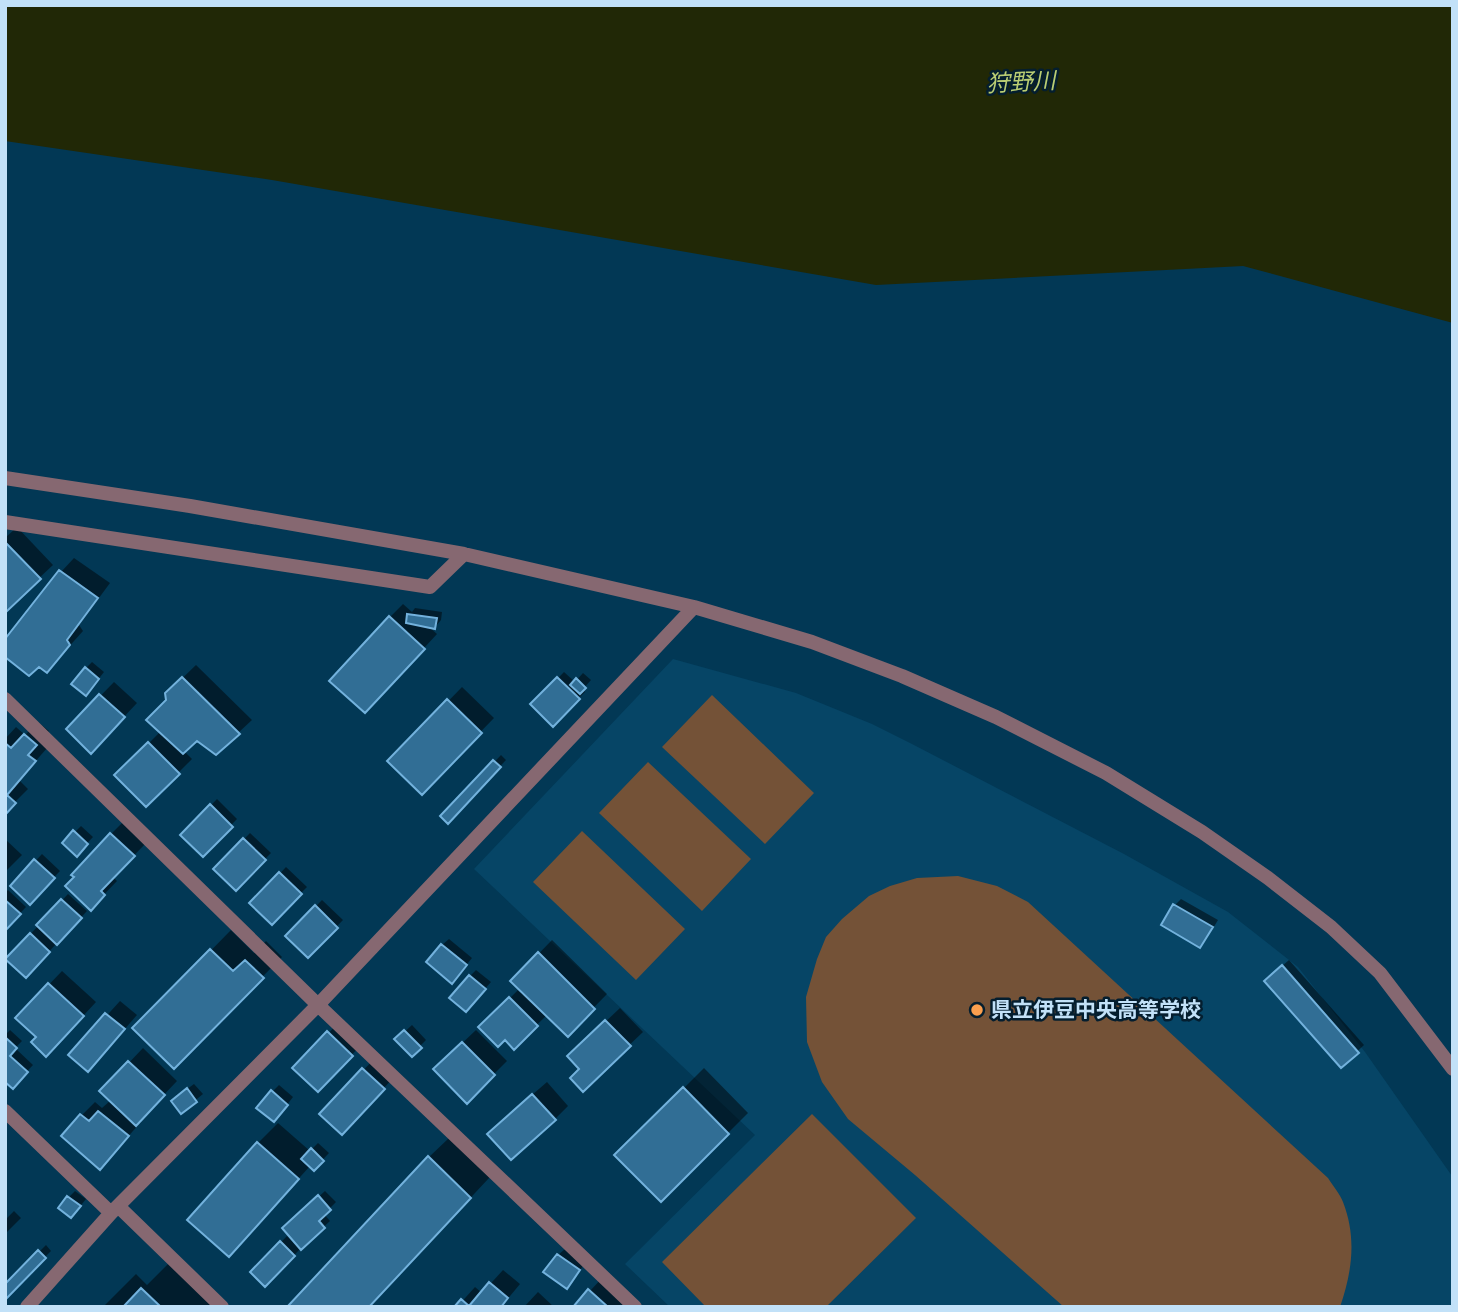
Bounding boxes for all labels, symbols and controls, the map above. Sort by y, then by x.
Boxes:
water label: 狩野川 [986,64,1059,98]
place label: 県立伊豆中央高等学校 [991,995,1201,1023]
marker: 県立伊豆中央高等学校 [969,1002,985,1018]

